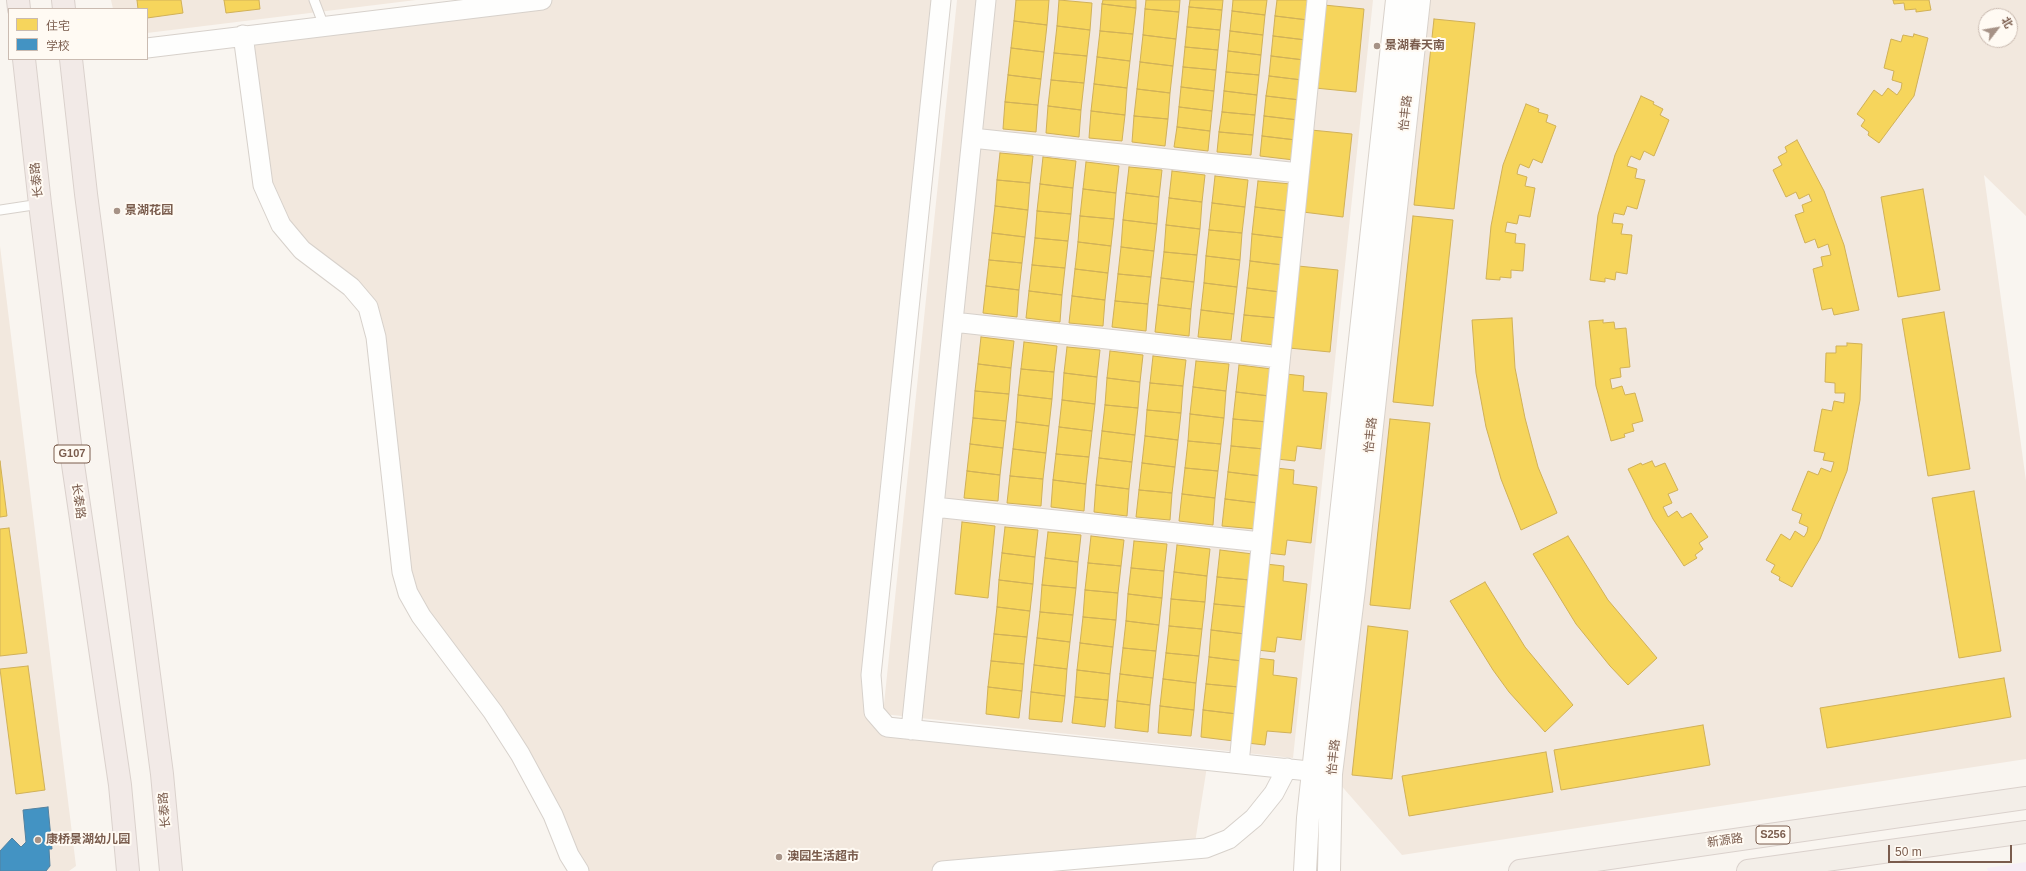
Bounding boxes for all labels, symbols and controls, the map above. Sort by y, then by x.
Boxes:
legend [8,8,148,60]
north arrow [1978,8,2018,48]
text: 北 [1999,15,2015,30]
text: 住宅 [46,19,70,33]
text: 学校 [46,39,70,53]
place label: 景湖春天南 [1385,39,1445,53]
marker: 景湖春天南 [1372,41,1382,51]
street label: 怡丰路 [1397,94,1415,132]
street label: 长泰路 [28,161,46,199]
place label: 景湖花园 [125,204,173,218]
marker: 景湖花园 [112,206,122,216]
street label: 怡丰路 [1362,416,1380,454]
road number: G107 [54,445,90,463]
street label: 长泰路 [68,482,88,520]
street label: 怡丰路 [1325,738,1343,776]
street label: 长泰路 [156,791,174,829]
road number: S256 [1756,826,1790,844]
street label: 新源路 [1706,831,1744,851]
place label: 康桥景湖幼儿园 [46,833,130,847]
marker: 康桥景湖幼儿园 [33,835,43,845]
scale bar [1890,837,2014,863]
text: 50 m [1895,845,1922,859]
place label: 澳园生活超市 [787,850,859,864]
marker: 澳园生活超市 [774,852,784,862]

